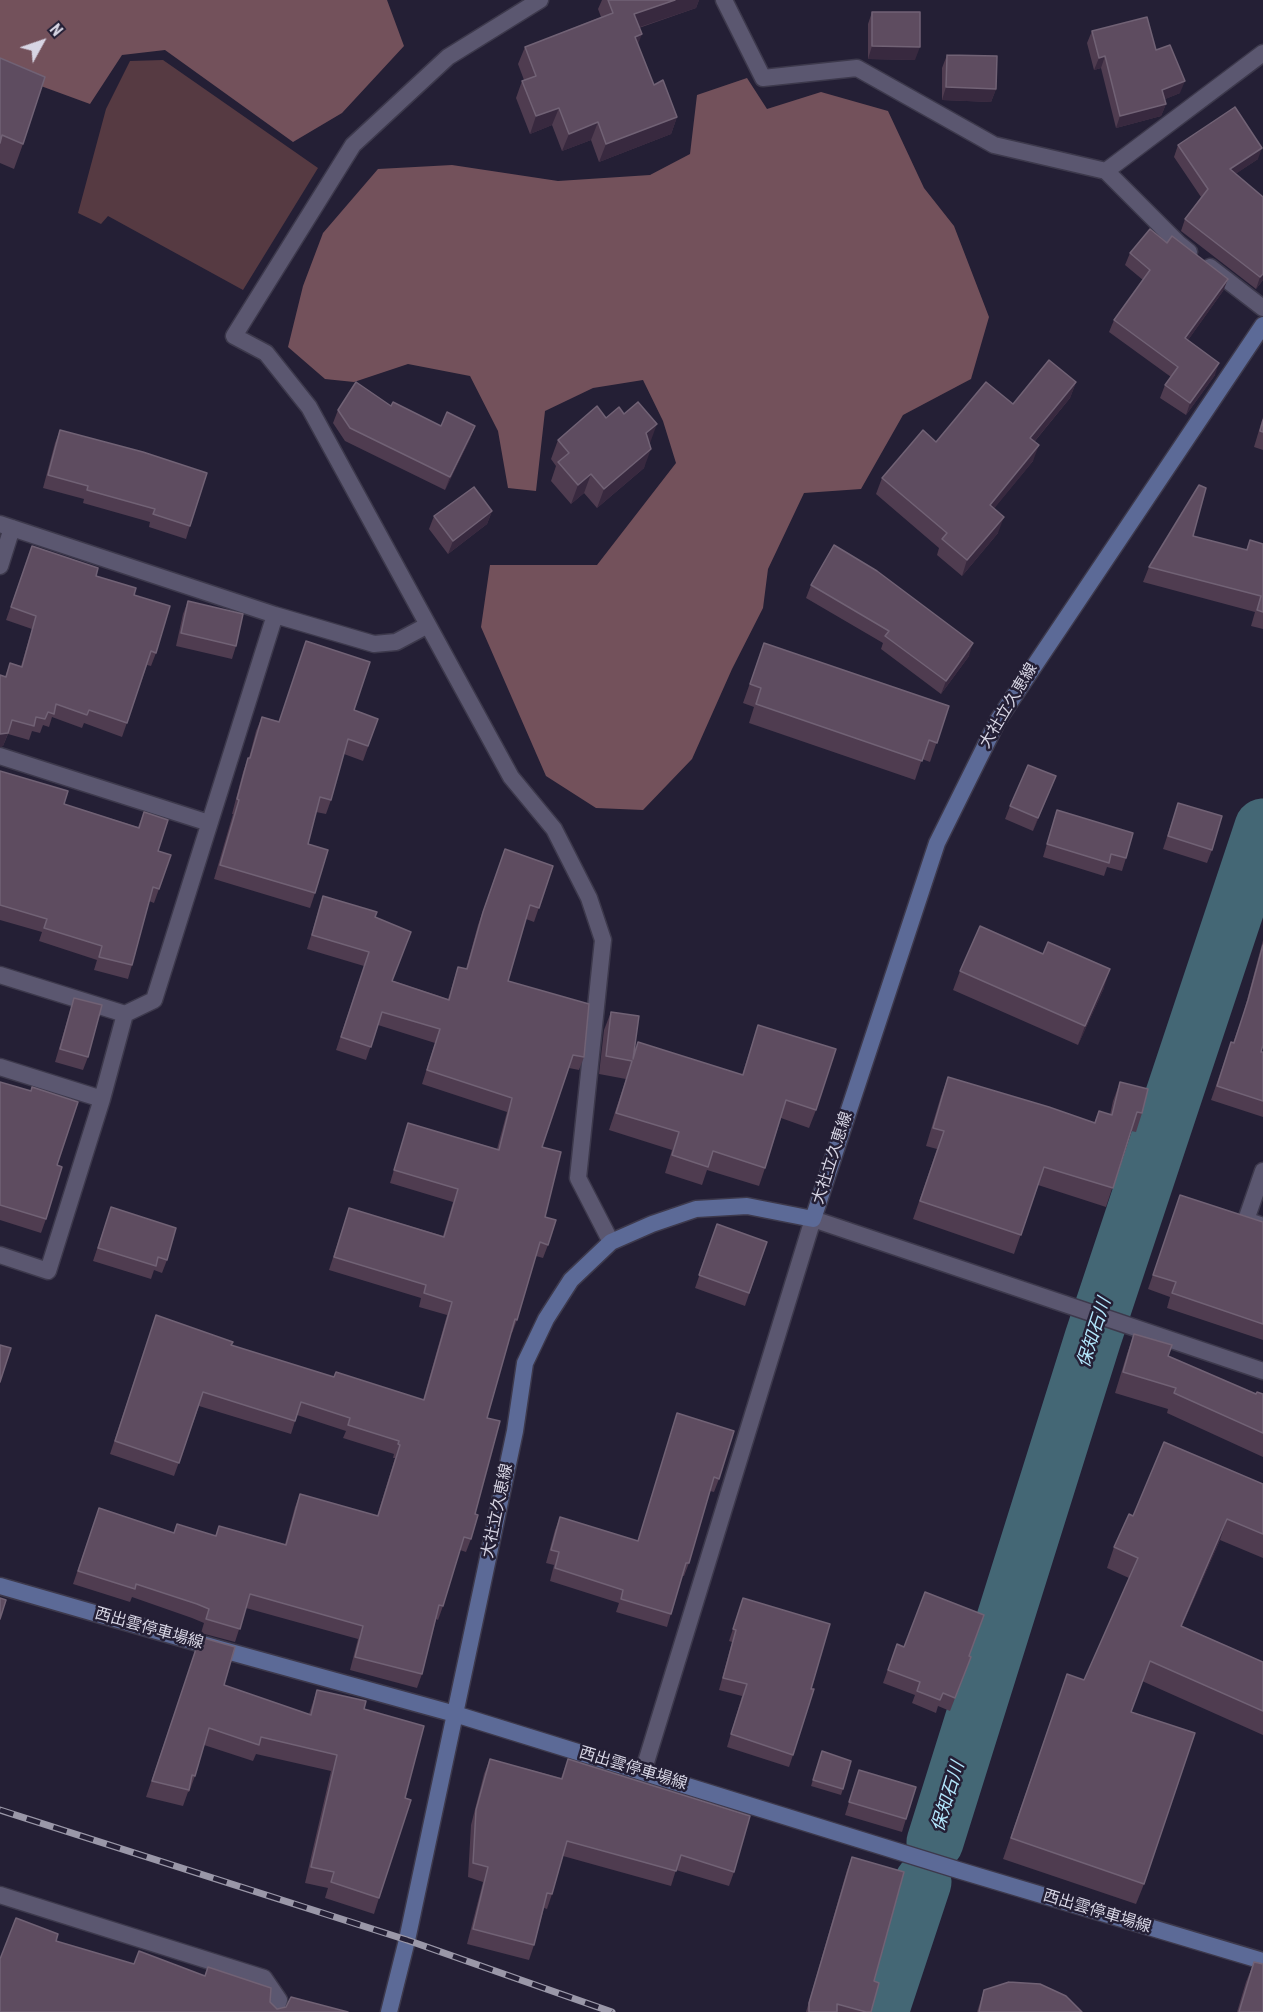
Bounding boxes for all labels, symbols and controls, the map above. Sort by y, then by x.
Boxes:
north arrow [12,12,72,72]
text: N [46,20,67,40]
street label: 大社立久恵線 [976,660,1042,752]
street label: 大社立久恵線 [809,1109,857,1207]
water label: 保知石川 [1074,1295,1116,1371]
street label: 大社立久恵線 [479,1462,517,1560]
street label: 西出雲停車場線 [93,1604,205,1654]
street label: 西出雲停車場線 [577,1743,689,1795]
water label: 保知石川 [928,1759,970,1835]
street label: 西出雲停車場線 [1041,1886,1153,1938]

